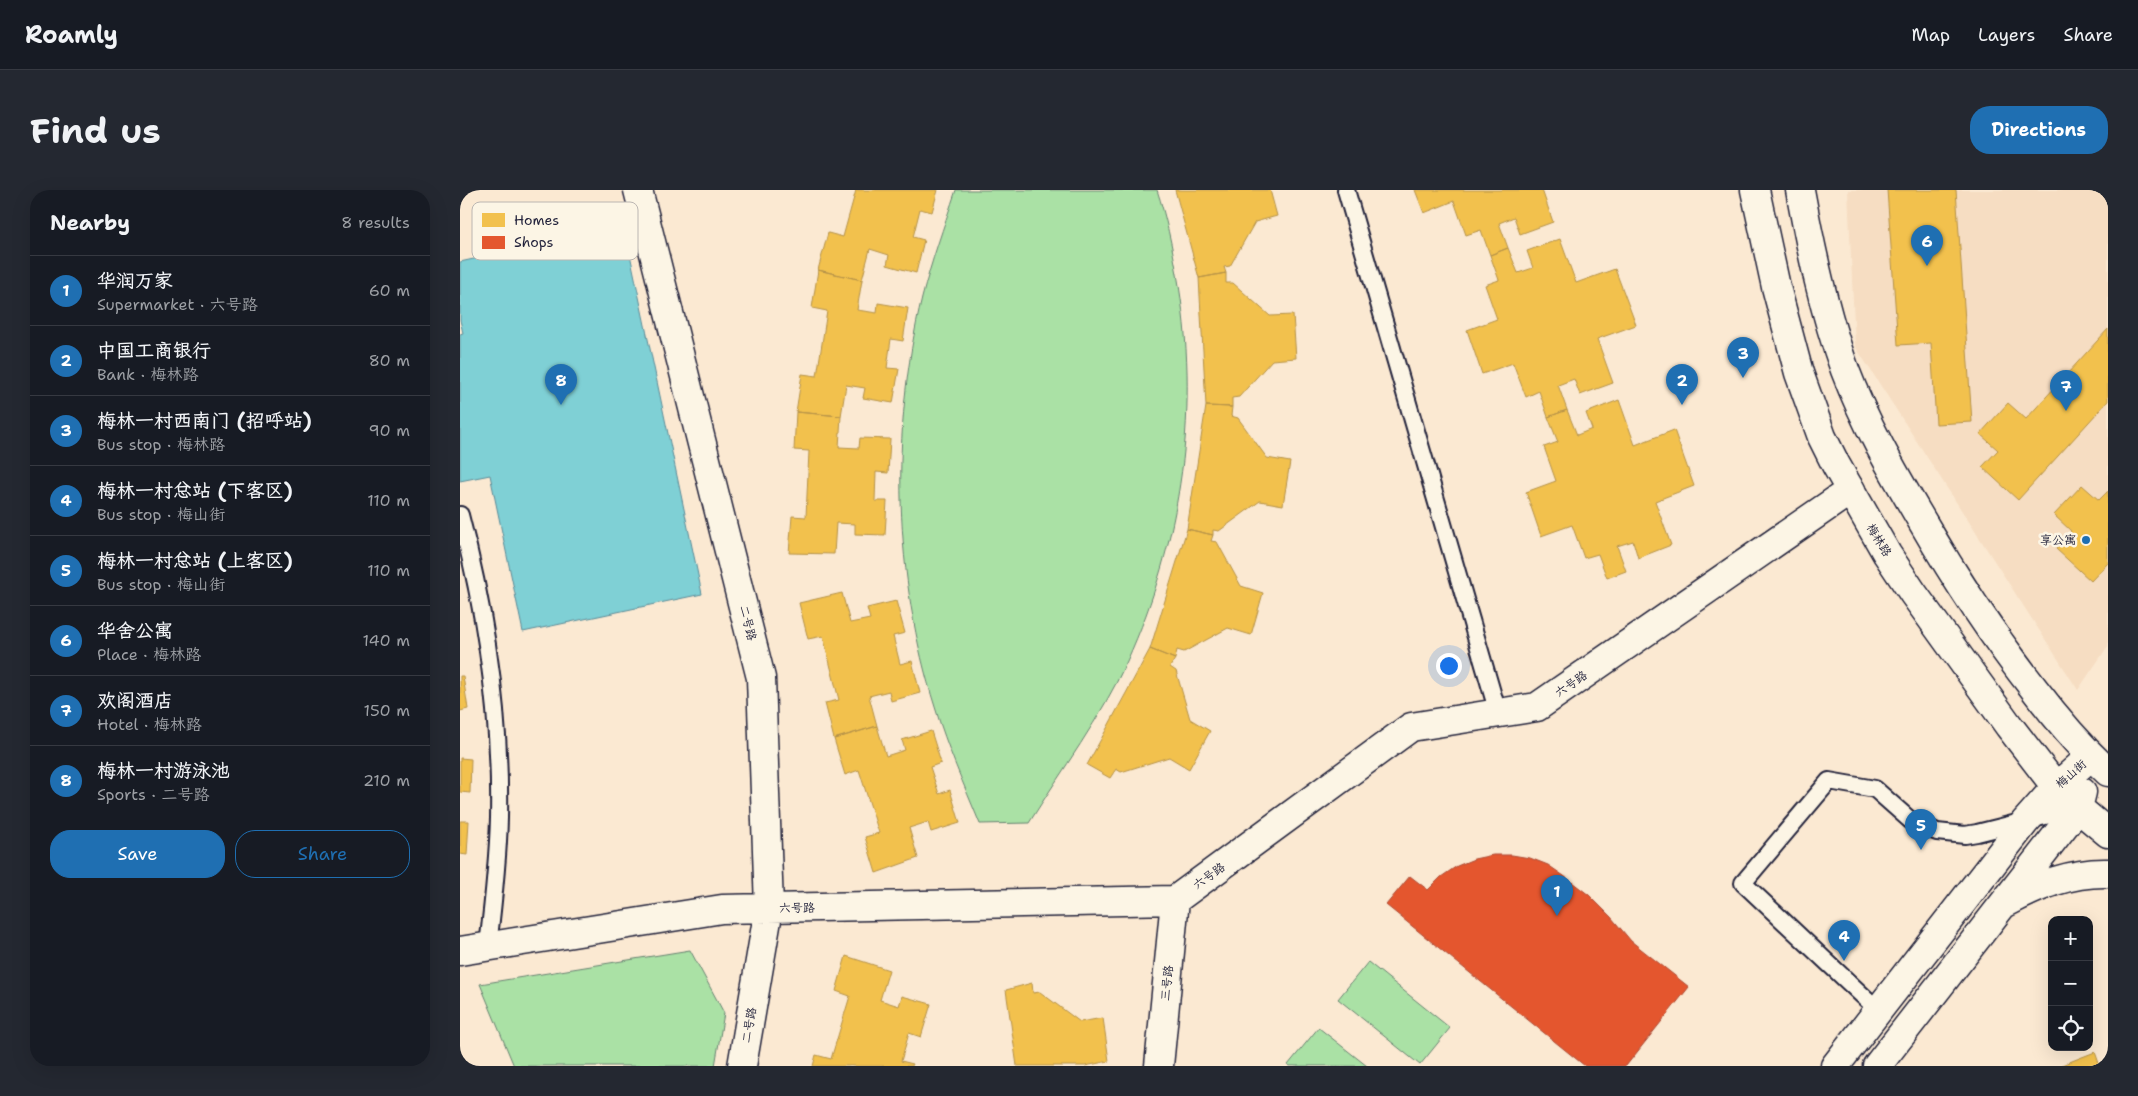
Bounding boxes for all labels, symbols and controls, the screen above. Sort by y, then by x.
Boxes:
text: Roamly [25,19,118,51]
text: Map [1912,23,1950,47]
text: Layers [1978,23,2035,47]
text: Share [2063,23,2113,47]
button: Directions [1970,106,2108,154]
text: Find us [30,107,161,154]
legend [472,202,638,260]
text: Nearby [50,209,130,237]
text: Homes [514,211,559,229]
text: 8 results [341,212,410,233]
pin: 6 [1911,225,1943,266]
text: Shops [514,233,553,251]
text: 华润万家 [97,268,173,293]
text: 1 [62,280,70,301]
text: 60 m [369,280,410,301]
text: Supermarket · 六号路 [97,294,258,315]
pin: 3 [1727,337,1759,378]
text: 中国工商银行 [97,338,211,363]
text: 2 [60,350,72,371]
text: 80 m [369,350,410,371]
text: Bank · 梅林路 [97,364,199,385]
pin: 8 [545,364,577,405]
pin: 2 [1666,364,1698,405]
pin: 7 [2050,370,2082,411]
text: 梅林一村西南门 (招呼站) [97,408,312,433]
text: 3 [60,420,72,441]
text: 90 m [369,420,410,441]
text: Bus stop · 梅林路 [97,434,225,455]
text: 梅林一村总站 (下客区) [97,478,293,503]
text: 4 [60,490,72,511]
text: 110 m [367,490,410,511]
text: Bus stop · 梅山街 [97,504,225,525]
street label: 梅林路 [1863,520,1895,560]
place label: 享公寓 [2040,532,2076,548]
marker: 享公寓 [2080,534,2092,546]
text: 梅林一村总站 (上客区) [97,548,293,573]
text: 5 [61,560,71,581]
text: 110 m [367,560,410,581]
text: Bus stop · 梅山街 [97,574,225,595]
street label: 二号路 [736,604,760,642]
text: 华舍公寓 [97,618,173,643]
text: 6 [60,630,72,651]
text: 140 m [363,630,410,651]
text: Place · 梅林路 [97,644,201,665]
your location [1436,653,1462,679]
street label: 六号路 [1552,667,1590,701]
text: 欢阁酒店 [97,688,173,713]
text: 7 [60,700,72,721]
text: 150 m [363,700,410,721]
text: Hotel · 梅林路 [97,714,202,735]
street label: 梅山街 [2052,756,2090,792]
text: 梅林一村游泳池 [97,758,230,783]
text: 8 [60,770,72,791]
text: 210 m [363,770,410,791]
text: Sports · 二号路 [97,784,209,805]
pin: 5 [1905,809,1937,850]
button: Save [50,830,225,878]
button: Share [235,830,410,878]
street label: 六号路 [1190,859,1228,893]
pin: 1 [1541,875,1573,916]
street label: 六号路 [779,900,815,916]
map controls [2048,916,2093,1051]
button: + [2048,916,2093,961]
pin: 4 [1828,920,1860,961]
button: − [2048,961,2093,1006]
street label: 三号路 [1157,964,1177,1002]
street label: 二号路 [738,1006,760,1044]
button: locate [2048,1006,2093,1051]

